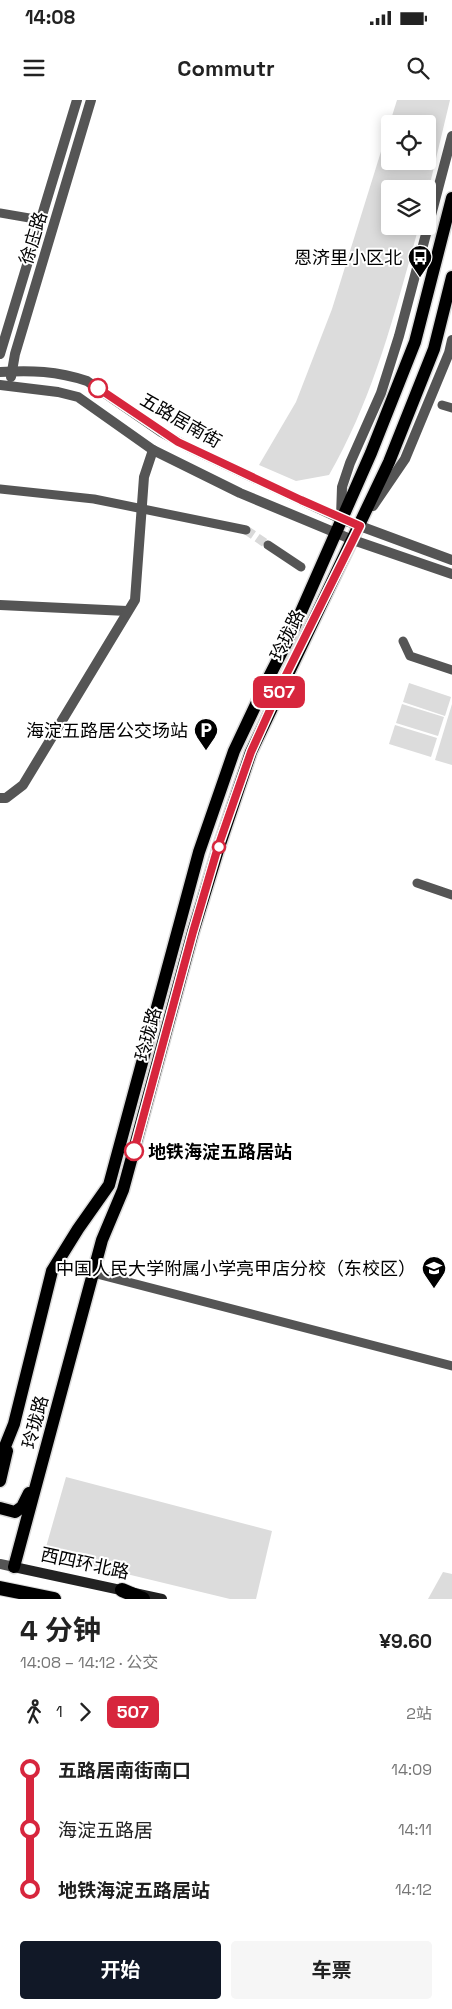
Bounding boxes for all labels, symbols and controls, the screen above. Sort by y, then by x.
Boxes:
text: 14:08 [25,5,75,30]
icon: menu [20,54,48,82]
text: Commutr [177,54,275,82]
icon: search [404,54,432,82]
map controls [381,115,436,235]
button: locate [381,115,436,170]
button: layers [381,180,436,235]
street label: 徐庄路 [14,209,52,267]
bus stop icon: 恩济里小区北 [407,244,433,278]
place label: 恩济里小区北 [294,246,402,269]
unlabelled marker [88,378,108,398]
street label: 五路居南街 [136,388,226,452]
street label: 玲珑路 [265,606,309,664]
line badge: 507 [250,676,308,708]
text: 507 [263,680,295,703]
parking icon: 海淀五路居公交场站 [193,717,219,751]
place label: 海淀五路居公交场站 [26,719,188,742]
unlabelled marker [212,840,226,854]
street label: 玲珑路 [130,1005,166,1063]
place label: 地铁海淀五路居站 [148,1140,292,1163]
marker: 地铁海淀五路居站 [124,1141,144,1161]
school or university icon: 中国人民大学附属小学亮甲店分校（东校区） [421,1255,447,1289]
place label: 中国人民大学附属小学亮甲店分校（东校区） [56,1257,416,1280]
street label: 玲珑路 [17,1393,53,1451]
street label: 西四环北路 [39,1542,131,1584]
text: 4 分钟 [20,1612,101,1648]
text: ¥9.60 [379,1629,432,1654]
text: 14:08 – 14:12 · 公交 [20,1652,158,1673]
icon: walk [20,1698,48,1726]
icon: forward [71,1698,99,1726]
text: 507 [117,1700,149,1723]
text: 1 [56,1701,63,1722]
text: 2站 [406,1703,432,1724]
text: 五路居南街南口 [58,1758,191,1783]
text: 14:09 [391,1759,432,1780]
text: 海淀五路居 [58,1818,153,1843]
text: 14:11 [398,1819,432,1840]
text: 地铁海淀五路居站 [58,1878,210,1903]
text: 14:12 [395,1879,432,1900]
button: 开始 [20,1941,221,1999]
button: 车票 [231,1941,432,1999]

